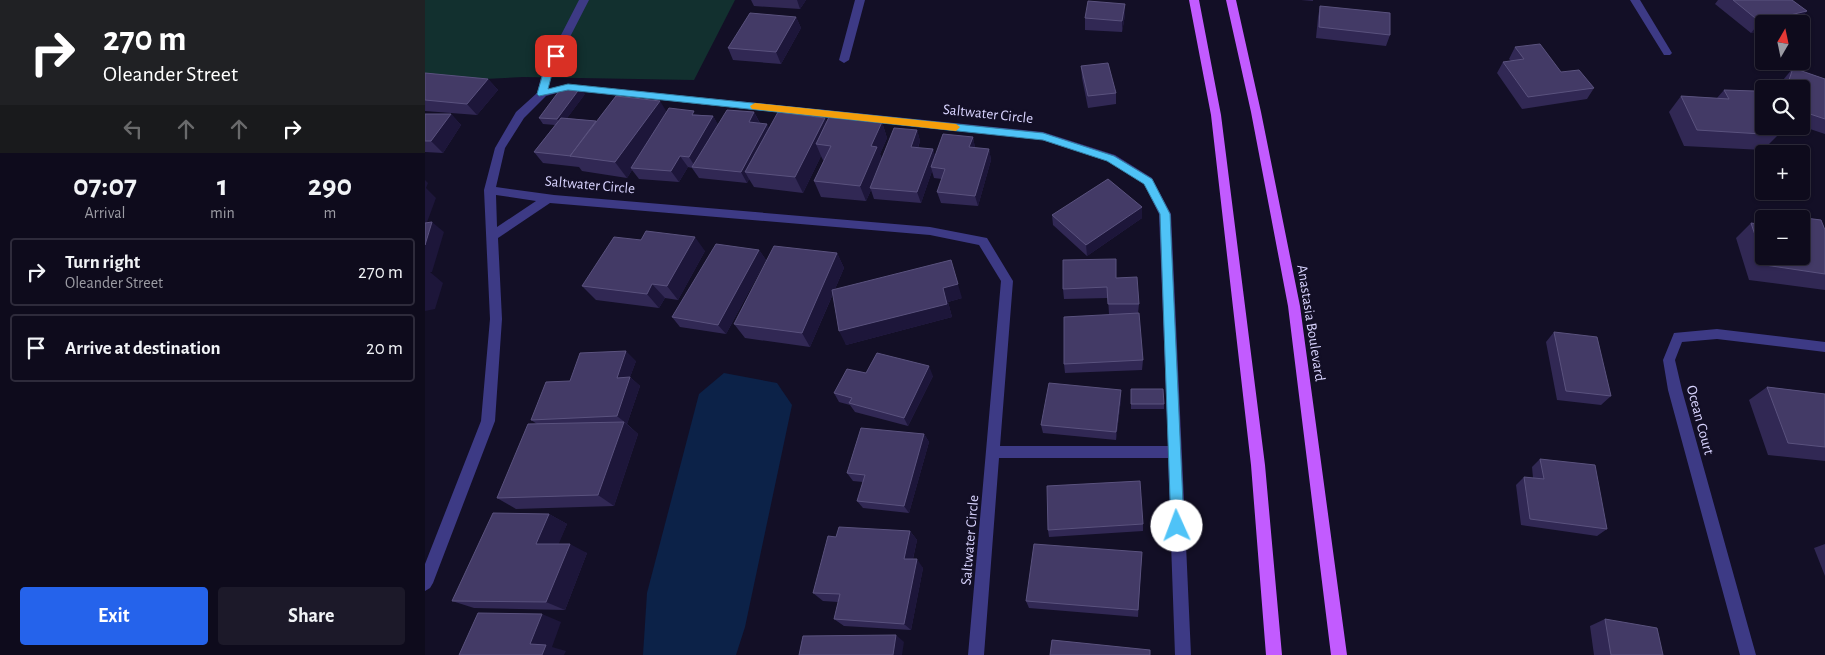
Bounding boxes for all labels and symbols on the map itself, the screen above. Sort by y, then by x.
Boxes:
north arrow [1755,15,1810,70]
pin [535,35,577,77]
street label: Saltwater Circle [942,102,1034,126]
street label: Saltwater Circle [544,174,636,196]
street label: Anastasia Boulevard [1294,264,1328,383]
street label: Ocean Court [1684,384,1717,457]
street label: Saltwater Circle [959,494,981,586]
position arrow [1150,499,1202,551]

